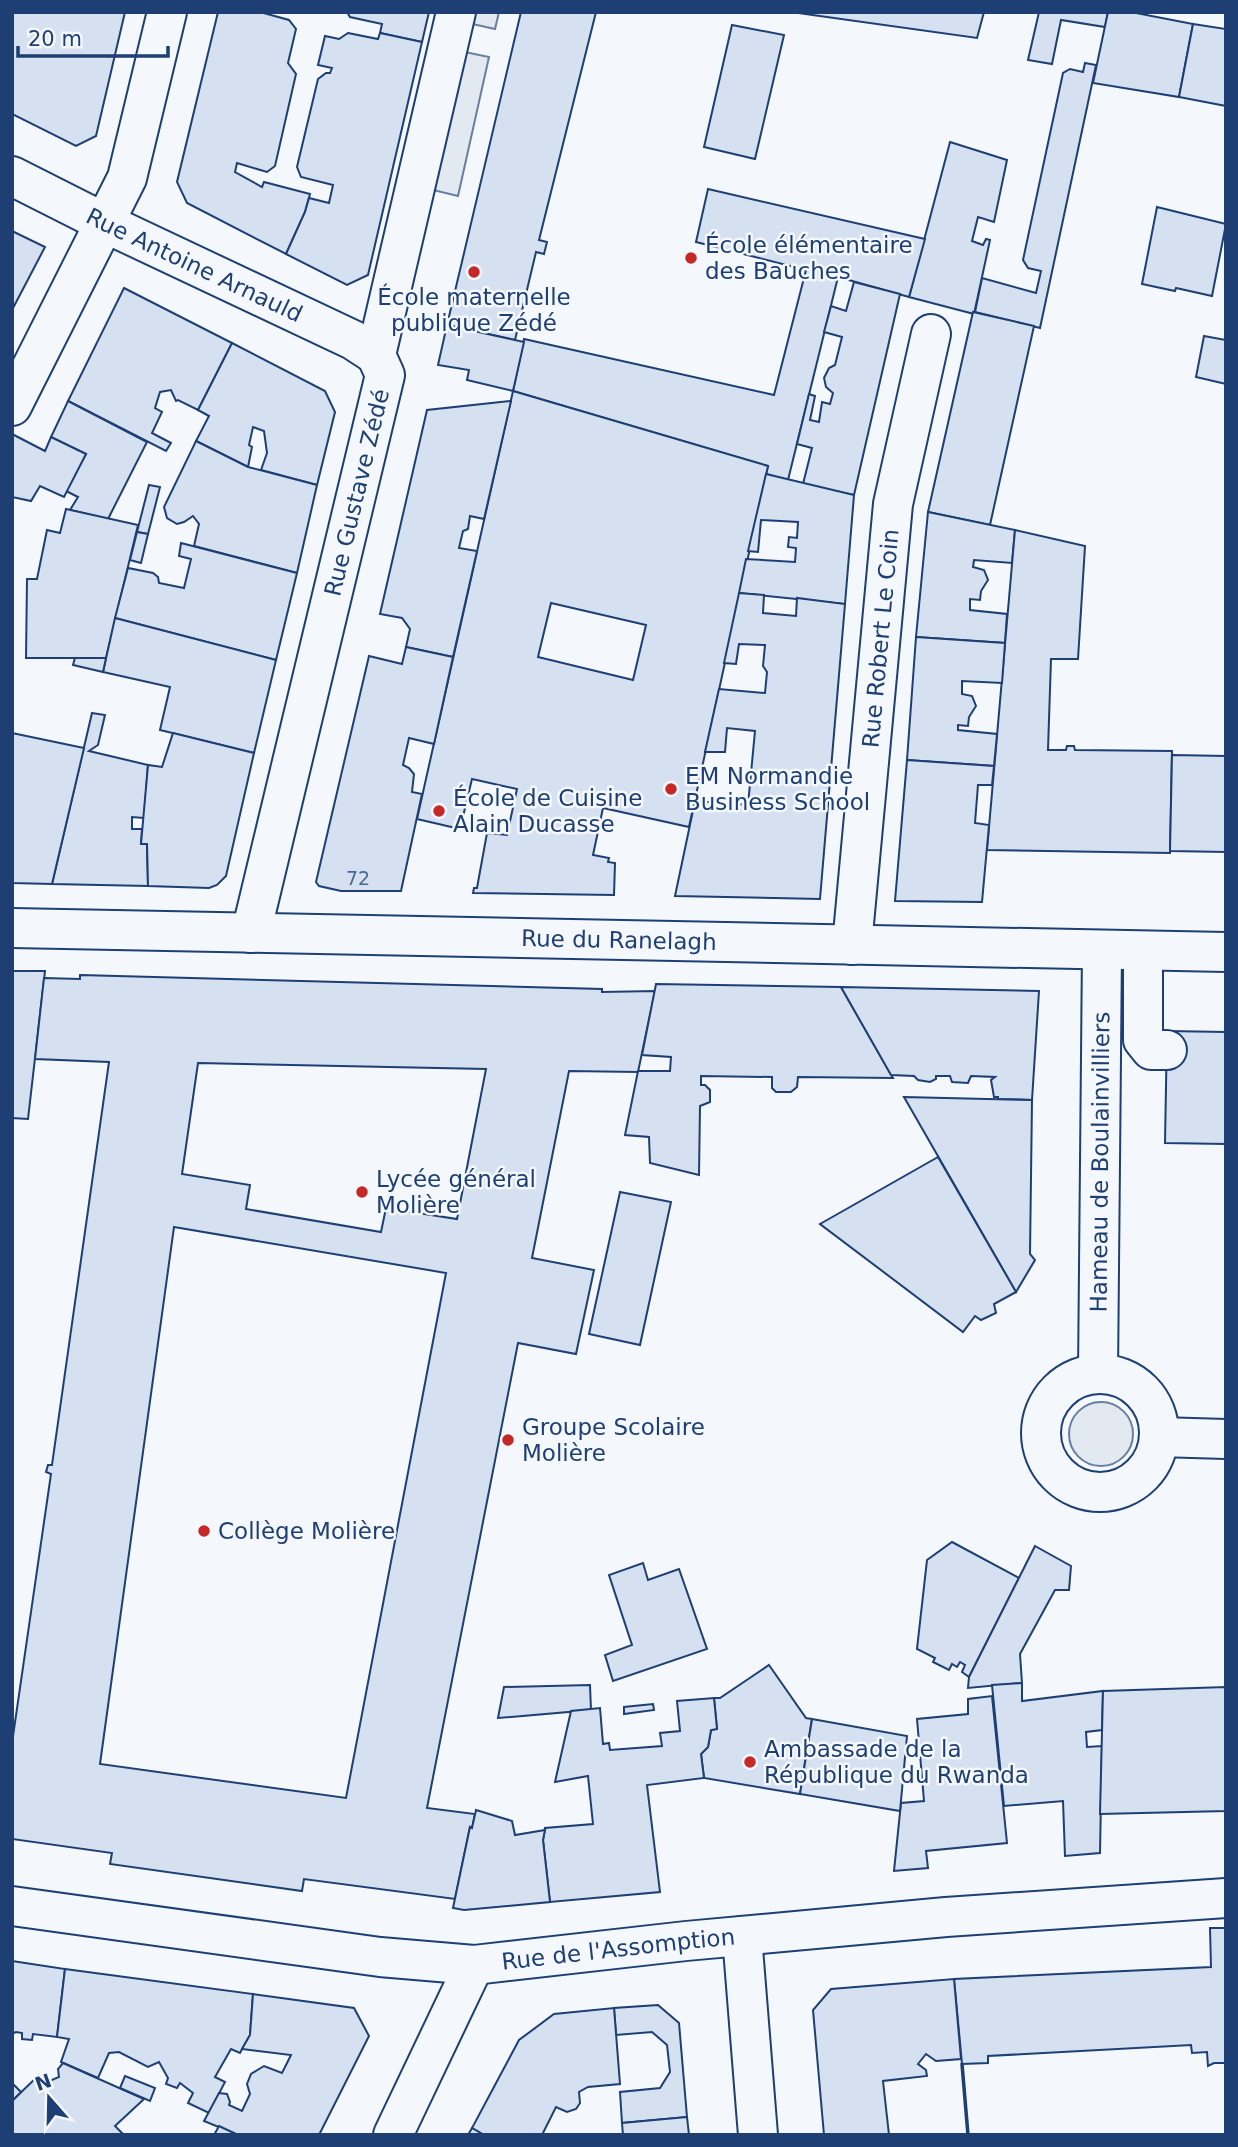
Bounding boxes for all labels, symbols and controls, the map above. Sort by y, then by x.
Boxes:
scale bar [18,14,168,58]
text: 20 m [28,27,82,51]
street label: Rue Antoine Arnauld [82,203,307,327]
place label: École élémentaire des Bauches [705,231,913,284]
marker: École élémentaire des Bauches [683,250,699,266]
marker: École maternelle publique Zédé [466,264,482,280]
place label: École maternelle publique Zédé [377,283,571,336]
street label: Rue Gustave Zédé [319,386,394,599]
street label: Rue Robert Le Coin [857,528,904,749]
place label: EM Normandie Business School [685,763,870,815]
marker: EM Normandie Business School [663,781,679,797]
place label: École de Cuisine Alain Ducasse [453,784,642,837]
marker: École de Cuisine Alain Ducasse [431,803,447,819]
house number: 72 [346,867,370,889]
street label: Rue du Ranelagh [521,925,717,955]
street label: Hameau de Boulainvilliers [1086,1012,1114,1313]
place label: Lycée général Molière [376,1166,536,1218]
marker: Lycée général Molière [354,1184,370,1200]
place label: Groupe Scolaire Molière [522,1414,705,1466]
marker: Groupe Scolaire Molière [500,1432,516,1448]
place label: Collège Molière [218,1518,395,1544]
marker: Collège Molière [196,1523,212,1539]
place label: Ambassade de la République du Rwanda [764,1736,1029,1788]
marker: Ambassade de la République du Rwanda [742,1754,758,1770]
street label: Rue de l'Assomption [500,1924,736,1975]
north arrow [14,2063,84,2133]
text: N [32,2069,54,2095]

